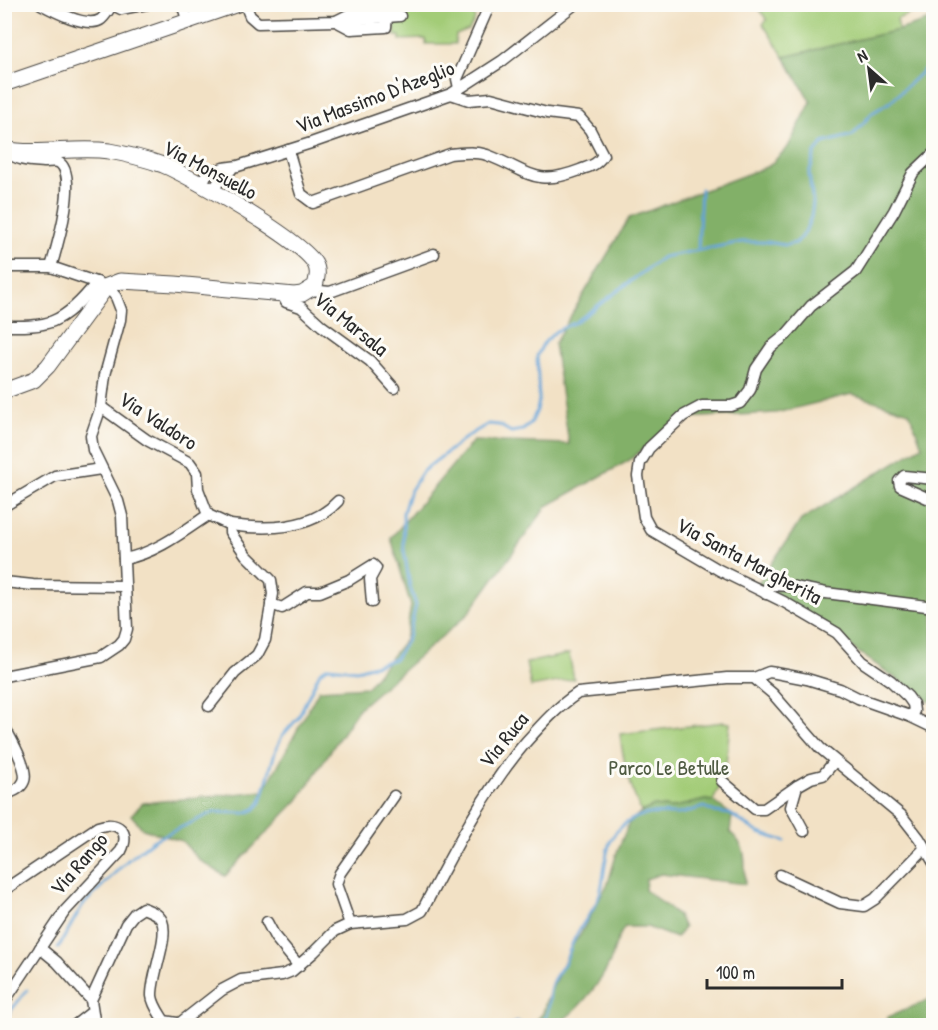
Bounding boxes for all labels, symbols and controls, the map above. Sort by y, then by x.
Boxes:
north arrow [839,39,899,99]
text: N [853,44,871,67]
street label: Via Massimo D'Azeglio [291,53,458,140]
street label: Via Monsuello [158,133,262,206]
street label: Via Marsala [308,284,395,363]
street label: Via Valdoro [113,384,203,457]
street label: Via Santa Margherita [671,510,827,611]
street label: Via Ruca [472,706,535,774]
park label: Parco Le Betulle [609,753,729,782]
street label: Via Rango [43,826,114,901]
scale bar [707,952,842,990]
text: 100 m [716,960,755,985]

